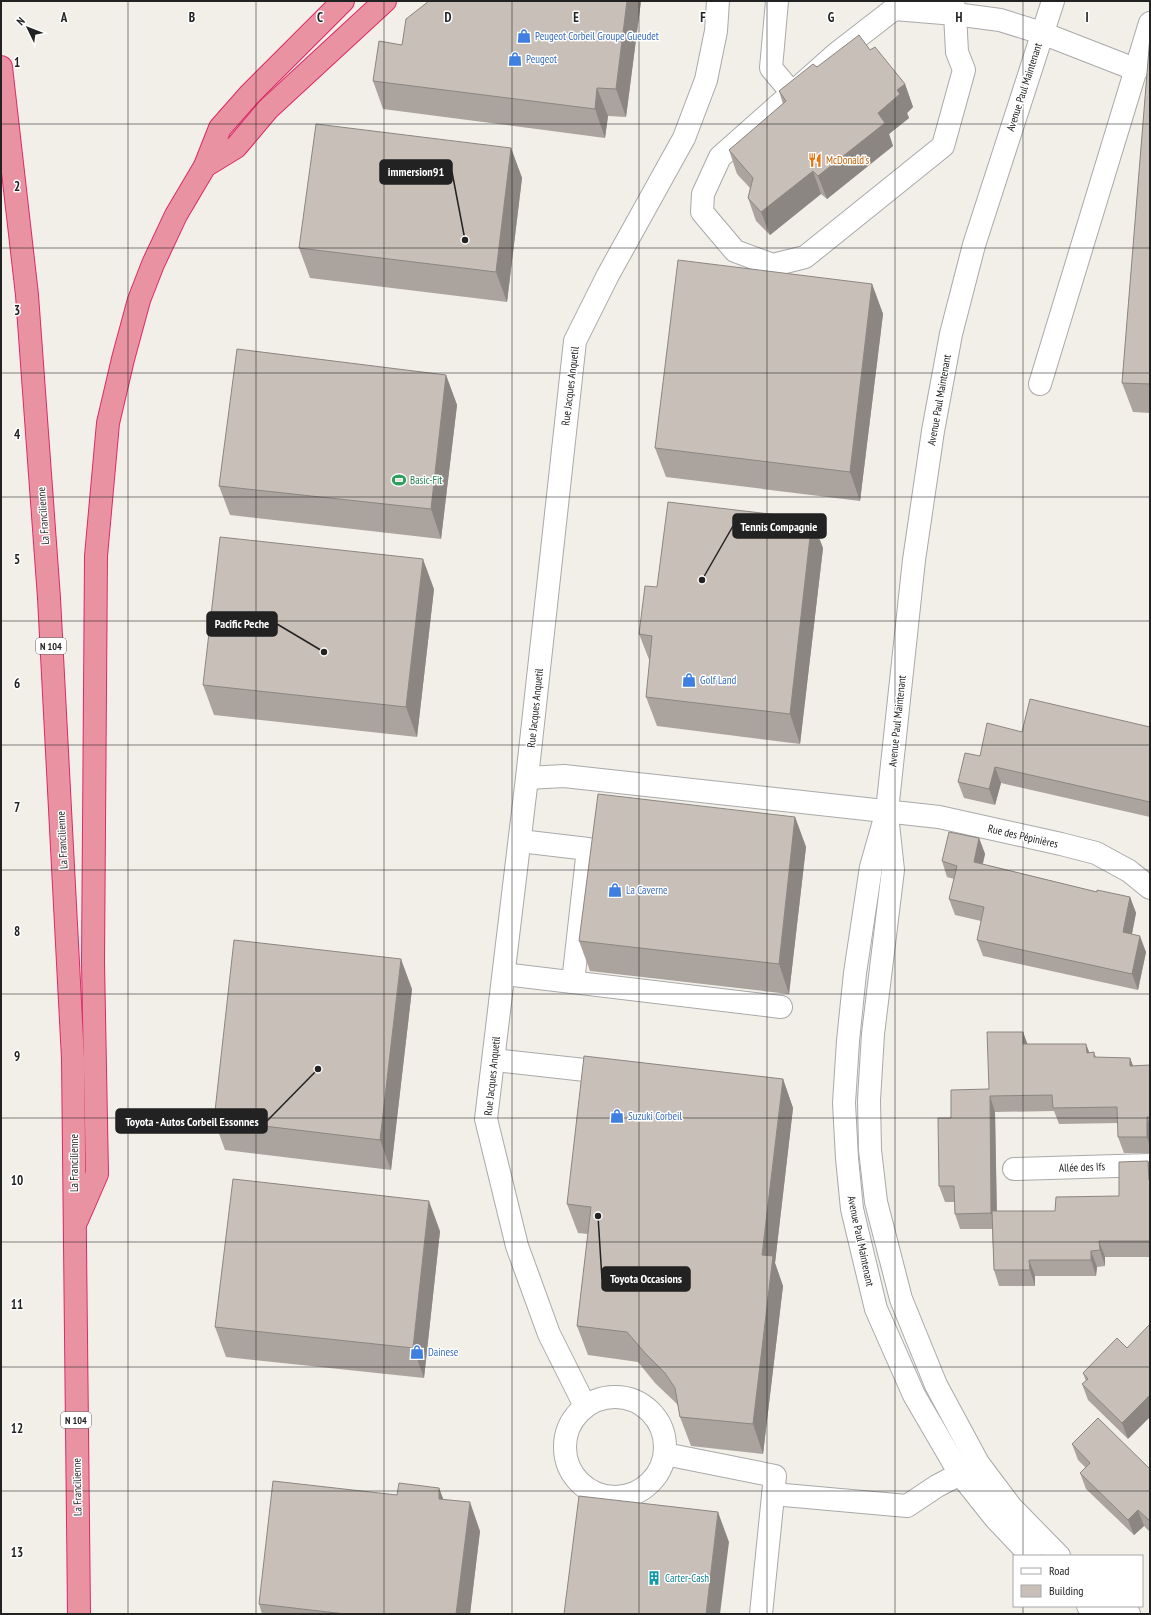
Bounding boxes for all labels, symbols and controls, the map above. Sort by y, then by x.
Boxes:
north arrow [8,8,48,48]
text: A [60,9,68,26]
text: B [189,9,195,26]
text: C [317,9,323,26]
text: D [445,9,452,26]
text: E [573,9,579,26]
text: F [700,9,706,26]
text: G [828,9,835,26]
text: H [956,9,963,26]
text: I [1085,9,1089,26]
text: N [14,14,28,28]
shop icon: Peugeot Corbeil Groupe Gueudet [516,28,532,44]
place label: Peugeot Corbeil Groupe Gueudet [535,29,659,43]
street label: Avenue Paul Maintenant [1003,41,1045,133]
shop icon: Peugeot [507,51,523,67]
place label: Peugeot [526,52,557,66]
text: 1 [14,54,20,71]
restaurant icon: McDonald's [807,152,823,168]
place label: McDonald's [826,153,869,167]
callout: immersion91 [380,160,452,184]
text: immersion91 [388,164,444,179]
text: 2 [14,178,20,195]
text: 3 [14,302,20,319]
street label: Rue Jacques Anquetil [558,345,582,426]
street label: Avenue Paul Maintenant [924,353,954,447]
text: 4 [14,426,21,443]
sports icon: Basic-Fit [391,472,407,488]
place label: Basic-Fit [410,473,442,487]
street label: La Francilienne [34,486,52,545]
callout: Tennis Compagnie [733,514,826,538]
text: Tennis Compagnie [741,519,817,534]
text: 5 [14,551,20,568]
callout: Pacific Peche [207,612,277,636]
text: Pacific Peche [215,616,269,631]
road number: N 104 [36,638,66,654]
street label: Rue Jacques Anquetil [524,667,546,748]
shop icon: Golf Land [681,672,697,688]
place label: Golf Land [700,673,737,687]
street label: Avenue Paul Maintenant [885,674,909,768]
text: 6 [14,675,20,692]
text: 7 [14,799,20,816]
street label: La Francilienne [53,810,71,869]
street label: Rue des Pépinières [987,821,1060,851]
shop icon: La Caverne [607,882,623,898]
place label: La Caverne [626,883,668,897]
text: 8 [14,923,20,940]
street label: Rue Jacques Anquetil [481,1035,503,1116]
text: 9 [14,1048,20,1065]
shop icon: Suzuki Corbeil [609,1108,625,1124]
callout: Toyota - Autos Corbeil Essonnes [116,1109,267,1133]
place label: Suzuki Corbeil [628,1109,682,1123]
text: Toyota - Autos Corbeil Essonnes [125,1114,259,1129]
street label: La Francilienne [67,1134,81,1192]
street label: Allée des Ifs [1059,1159,1106,1175]
text: 10 [11,1172,23,1189]
street label: Avenue Paul Maintenant [845,1195,877,1287]
callout: Toyota Occasions [602,1267,690,1291]
text: Toyota Occasions [610,1271,682,1286]
text: 11 [11,1296,23,1313]
shop icon: Dainese [409,1344,425,1360]
place label: Dainese [428,1345,459,1359]
road number: N 104 [61,1412,91,1428]
text: 12 [11,1420,23,1437]
street label: La Francilienne [69,1457,85,1516]
text: 13 [11,1544,23,1561]
legend [1013,1555,1143,1607]
text: Road [1049,1563,1069,1578]
building icon: Carter-Cash [646,1570,662,1586]
place label: Carter-Cash [665,1571,709,1585]
text: Building [1049,1583,1084,1598]

